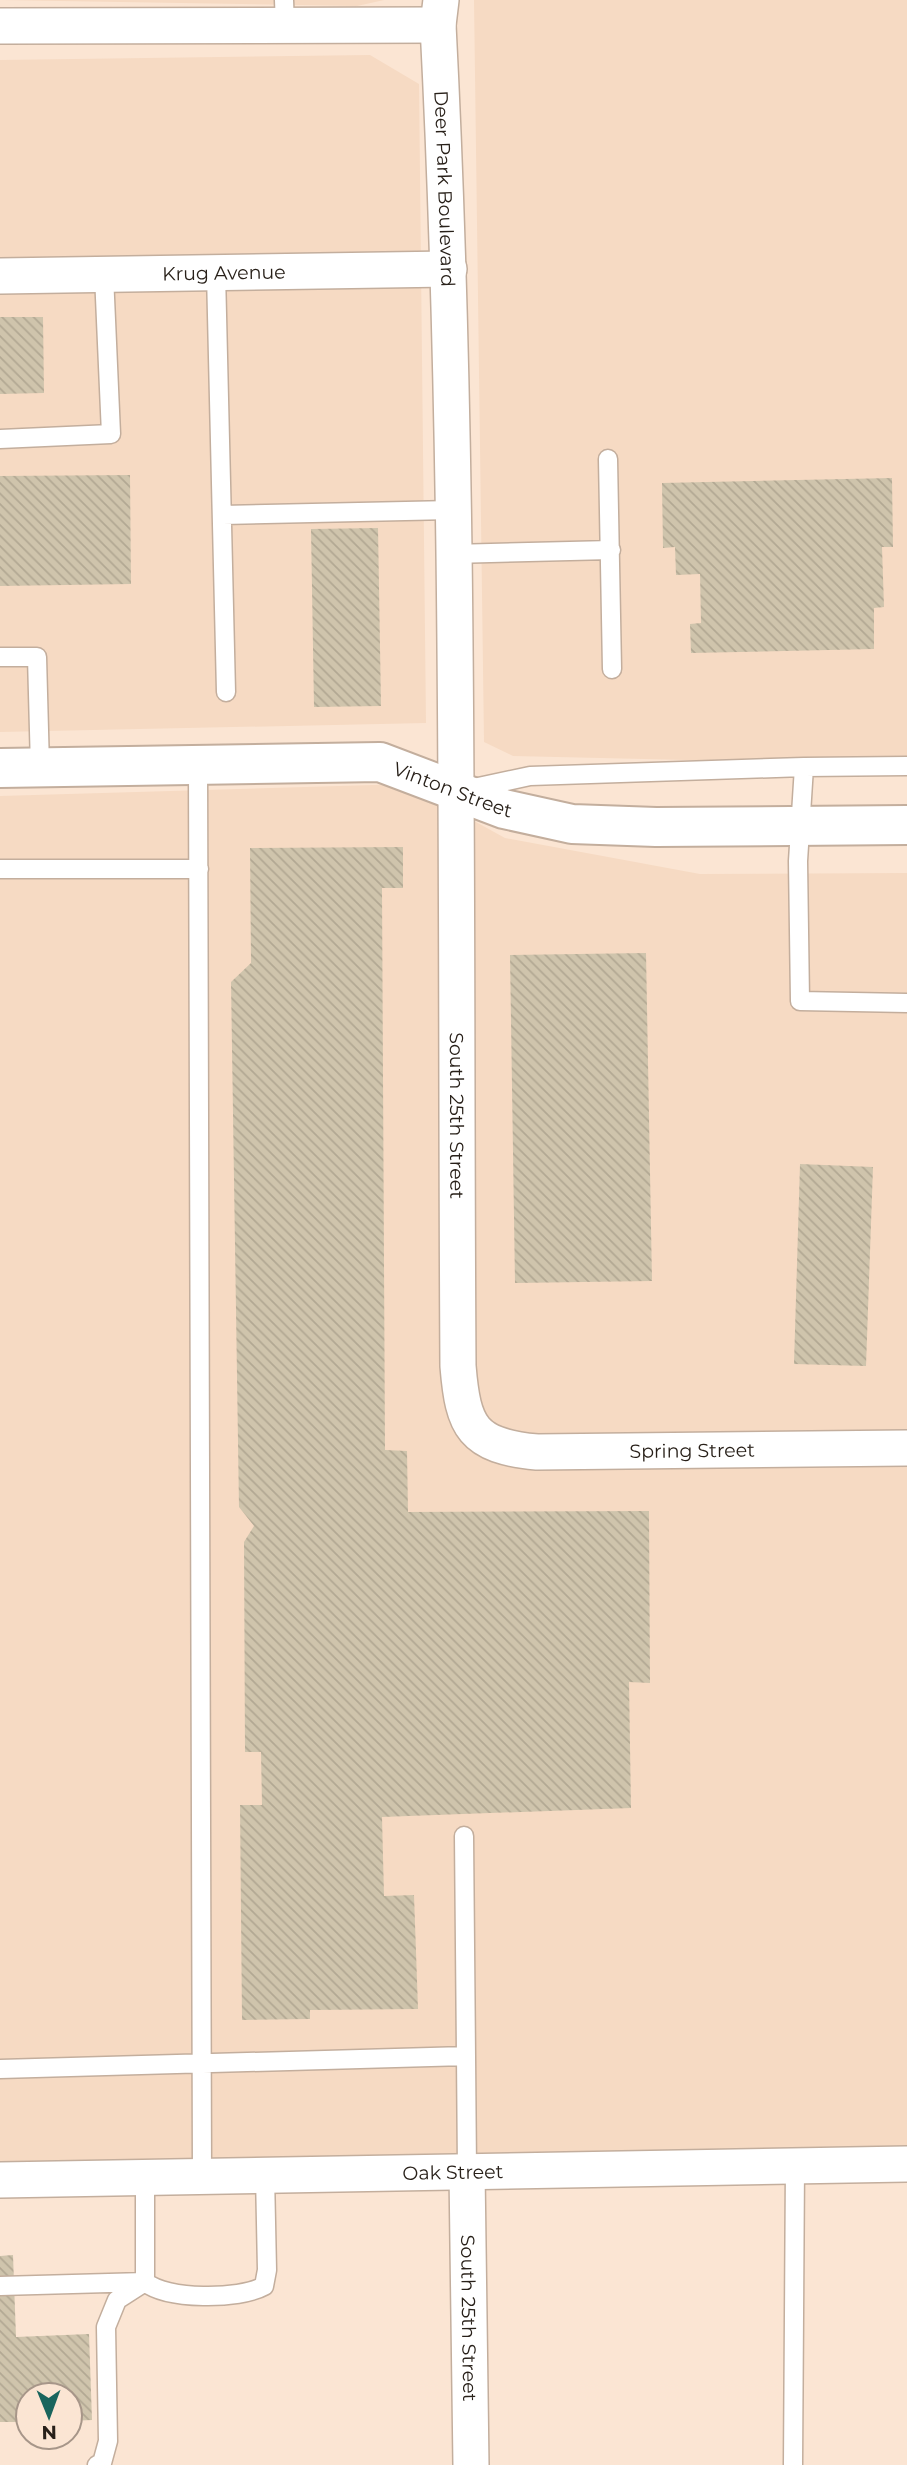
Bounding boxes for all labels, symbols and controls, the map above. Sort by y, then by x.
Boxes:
street label: Deer Park Boulevard [430,90,460,287]
street label: Krug Avenue [162,260,286,285]
street label: Vinton Street [390,757,515,822]
street label: South 25th Street [445,1032,469,1199]
street label: Spring Street [629,1438,755,1463]
street label: Oak Street [402,2160,504,2184]
street label: South 25th Street [456,2235,482,2402]
north arrow [14,2381,84,2451]
text: N [41,2421,57,2444]

